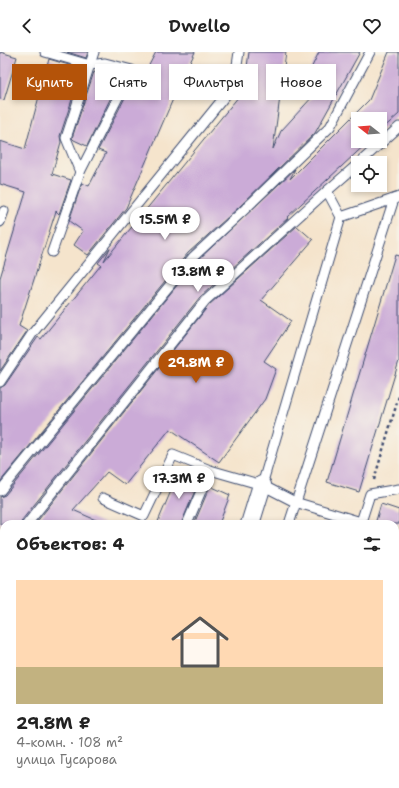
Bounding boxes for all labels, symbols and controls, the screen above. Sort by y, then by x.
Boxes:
text: Dwello [169,14,231,38]
icon: back [16,15,38,37]
icon: heart [361,15,383,37]
chip: Купить [12,64,87,100]
chip: Снять [95,64,161,100]
chip: Фильтры [169,64,258,100]
chip: Новое [266,64,336,100]
north arrow [351,112,387,148]
map controls [351,112,387,192]
button: locate [351,156,387,192]
pin: 15.5M ₽ [128,207,202,241]
text: 15.5M ₽ [139,211,191,228]
pin: 13.8M ₽ [161,259,235,293]
text: 13.8M ₽ [171,263,225,280]
pin: 29.8M ₽ [159,350,233,384]
text: 29.8M ₽ [167,354,225,371]
pin: 17.3M ₽ [142,466,216,500]
text: 17.3M ₽ [152,470,206,487]
text: Объектов: 4 [16,533,125,555]
icon: filters [361,533,383,555]
icon: home [164,606,236,678]
text: 29.8M ₽ [16,712,91,734]
text: 4-комн. · 108 m² [16,734,123,751]
text: улица Гусарова [16,751,117,768]

